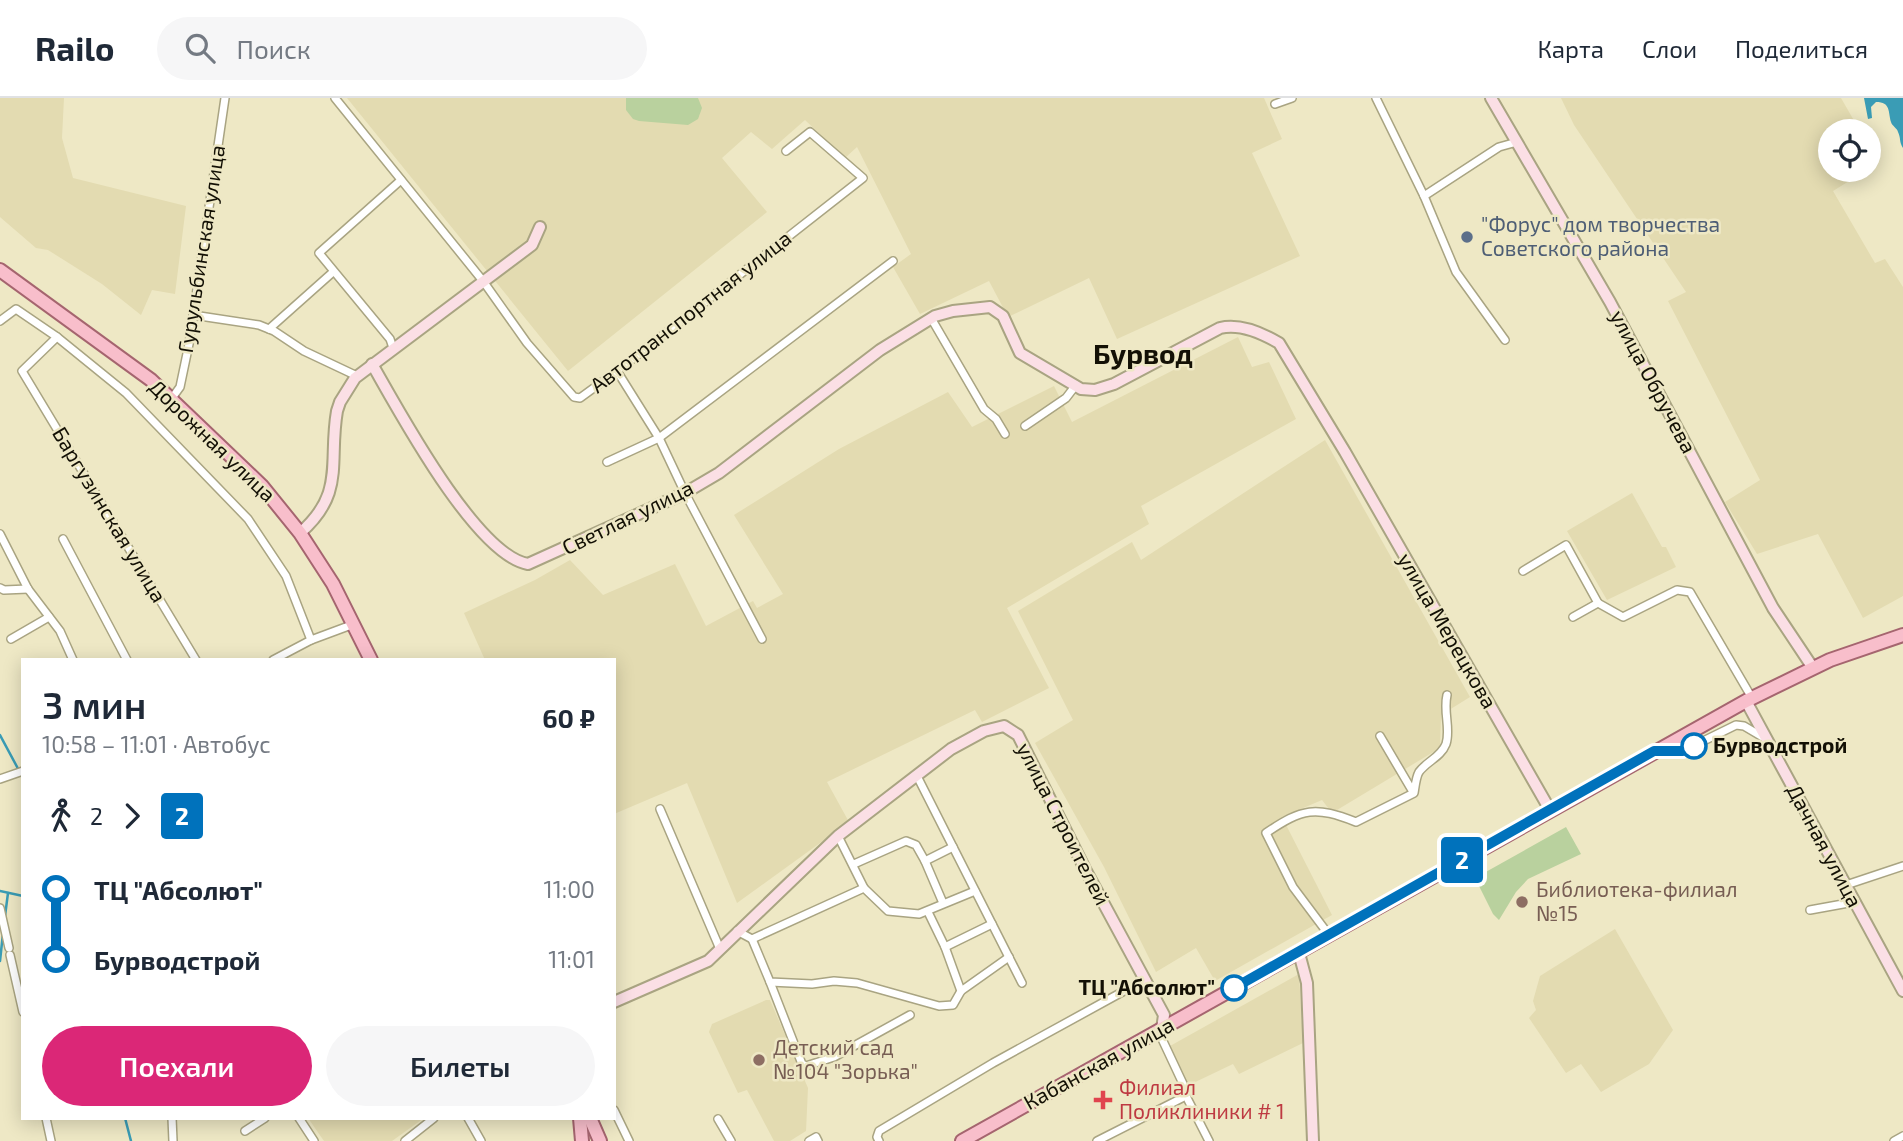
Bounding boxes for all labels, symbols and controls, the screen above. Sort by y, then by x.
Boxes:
search box [157,17,647,80]
text: Railo [35,28,115,68]
icon: search [181,29,219,67]
text: Поиск [237,33,311,64]
text: Карта [1537,34,1604,63]
text: Слои [1642,34,1697,63]
text: Поделиться [1735,34,1868,63]
map controls [1818,119,1881,182]
button: locate [1818,119,1881,182]
street label: Гурульбинская улица [172,143,230,355]
place label: "Форус" дом творчества Советского района [1481,211,1720,260]
street label: Автотранспортная улица [585,225,796,398]
marker: "Форус" дом творчества Советского района [1459,229,1475,245]
street label: улица Обручева [1605,305,1703,458]
district label: Бурвод [1093,336,1193,370]
street label: Дорожная улица [144,373,281,507]
street label: Баргузинская улица [47,422,173,607]
street label: Светлая улица [558,474,697,560]
street label: улица Мерецкова [1393,548,1503,713]
text: 3 мин [42,681,146,727]
text: 60 ₽ [542,702,595,733]
text: 10:58 – 11:01 · Автобус [42,730,271,758]
place label: Бурводстрой [1713,732,1847,757]
marker: Бурводстрой [1681,733,1707,759]
street label: улица Строителей [1012,738,1116,909]
street label: Дачная улица [1782,779,1868,912]
icon: walk [42,797,80,835]
icon: forward [113,797,151,835]
text: 2 [175,801,189,830]
text: 2 [90,802,103,830]
line badge: 2 [1439,837,1485,883]
text: 2 [1455,845,1469,874]
text: ТЦ "Абсолют" [94,874,263,905]
text: 11:00 [544,875,595,903]
place label: Библиотека-филиал №15 [1536,876,1738,925]
marker: Библиотека-филиал №15 [1514,894,1530,910]
text: Бурводстрой [94,944,260,975]
text: 11:01 [548,945,595,973]
place label: ТЦ "Абсолют" [1078,974,1215,999]
marker: ТЦ "Абсолют" [1221,975,1247,1001]
street label: Кабанская улица [1019,1011,1178,1115]
button: Поехали [42,1026,312,1106]
button: Билеты [326,1026,595,1106]
place label: Детский сад №104 "Зорька" [773,1034,918,1083]
marker: Детский сад №104 "Зорька" [751,1052,767,1068]
place label: Филиал Поликлиники # 1 [1119,1074,1285,1123]
marker: Филиал Поликлиники # 1 [1093,1090,1113,1110]

